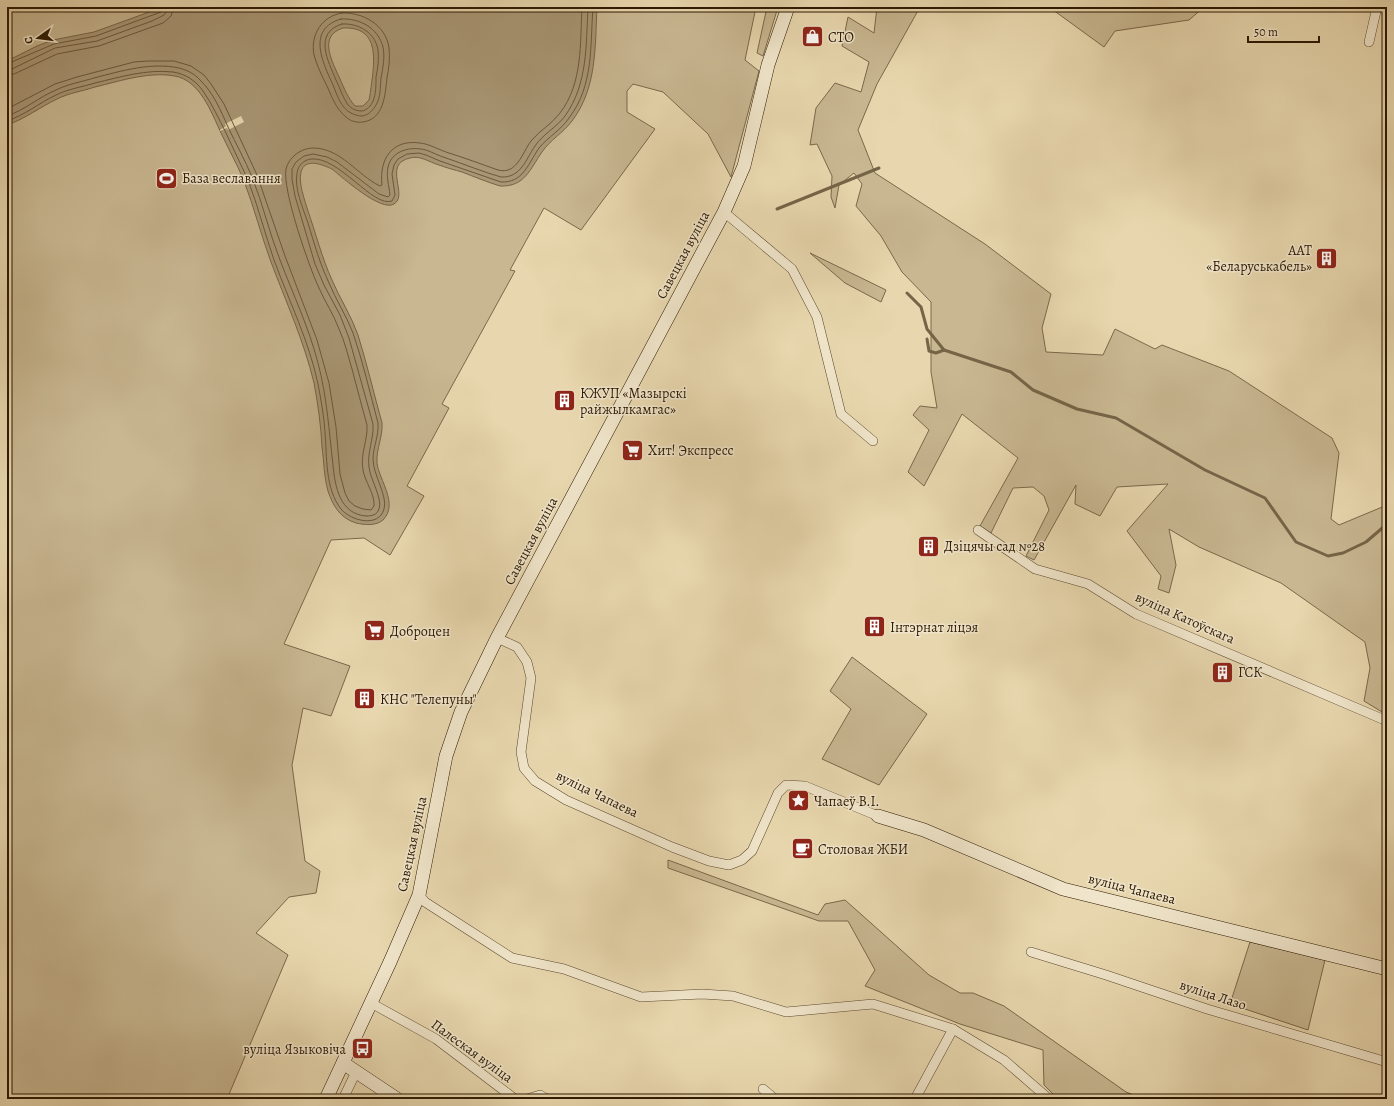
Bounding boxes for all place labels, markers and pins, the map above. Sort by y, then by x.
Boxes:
shop icon: СТО [800,24,826,50]
place label: СТО [828,28,854,47]
sports icon: База веславання [154,165,180,191]
place label: База веславання [182,169,281,188]
place label: ААТ «Беларуськабель» [1206,241,1312,276]
building icon: ААТ «Беларуськабель» [1314,245,1340,271]
place label: КЖУП «Мазырскі райжылкамгас» [580,384,687,419]
building icon: КЖУП «Мазырскі райжылкамгас» [551,388,577,414]
supermarket icon: Хит! Экспресс [620,437,646,463]
place label: Хит! Экспресс [648,441,734,460]
building icon: Дзіцячы сад №28 [915,533,941,559]
place label: Дзіцячы сад №28 [944,537,1045,556]
building icon: Інтэрнат ліцэя [861,614,887,640]
supermarket icon: Доброцен [361,618,387,644]
place label: Інтэрнат ліцэя [890,618,978,637]
place label: Доброцен [390,622,450,641]
building icon: ГСК [1209,659,1235,685]
place label: ГСК [1238,663,1262,682]
building icon: КНС "Телепуны" [351,686,377,712]
place label: КНС "Телепуны" [380,690,477,709]
place icon: Чапаеў В.І. [786,788,812,814]
place label: Чапаеў В.І. [814,792,879,811]
cafe icon: Столовая ЖБИ [790,836,816,862]
place label: Столовая ЖБИ [818,840,908,859]
bus stop icon: вуліца Языковіча [349,1036,375,1062]
place label: вуліца Языковіча [243,1040,347,1059]

